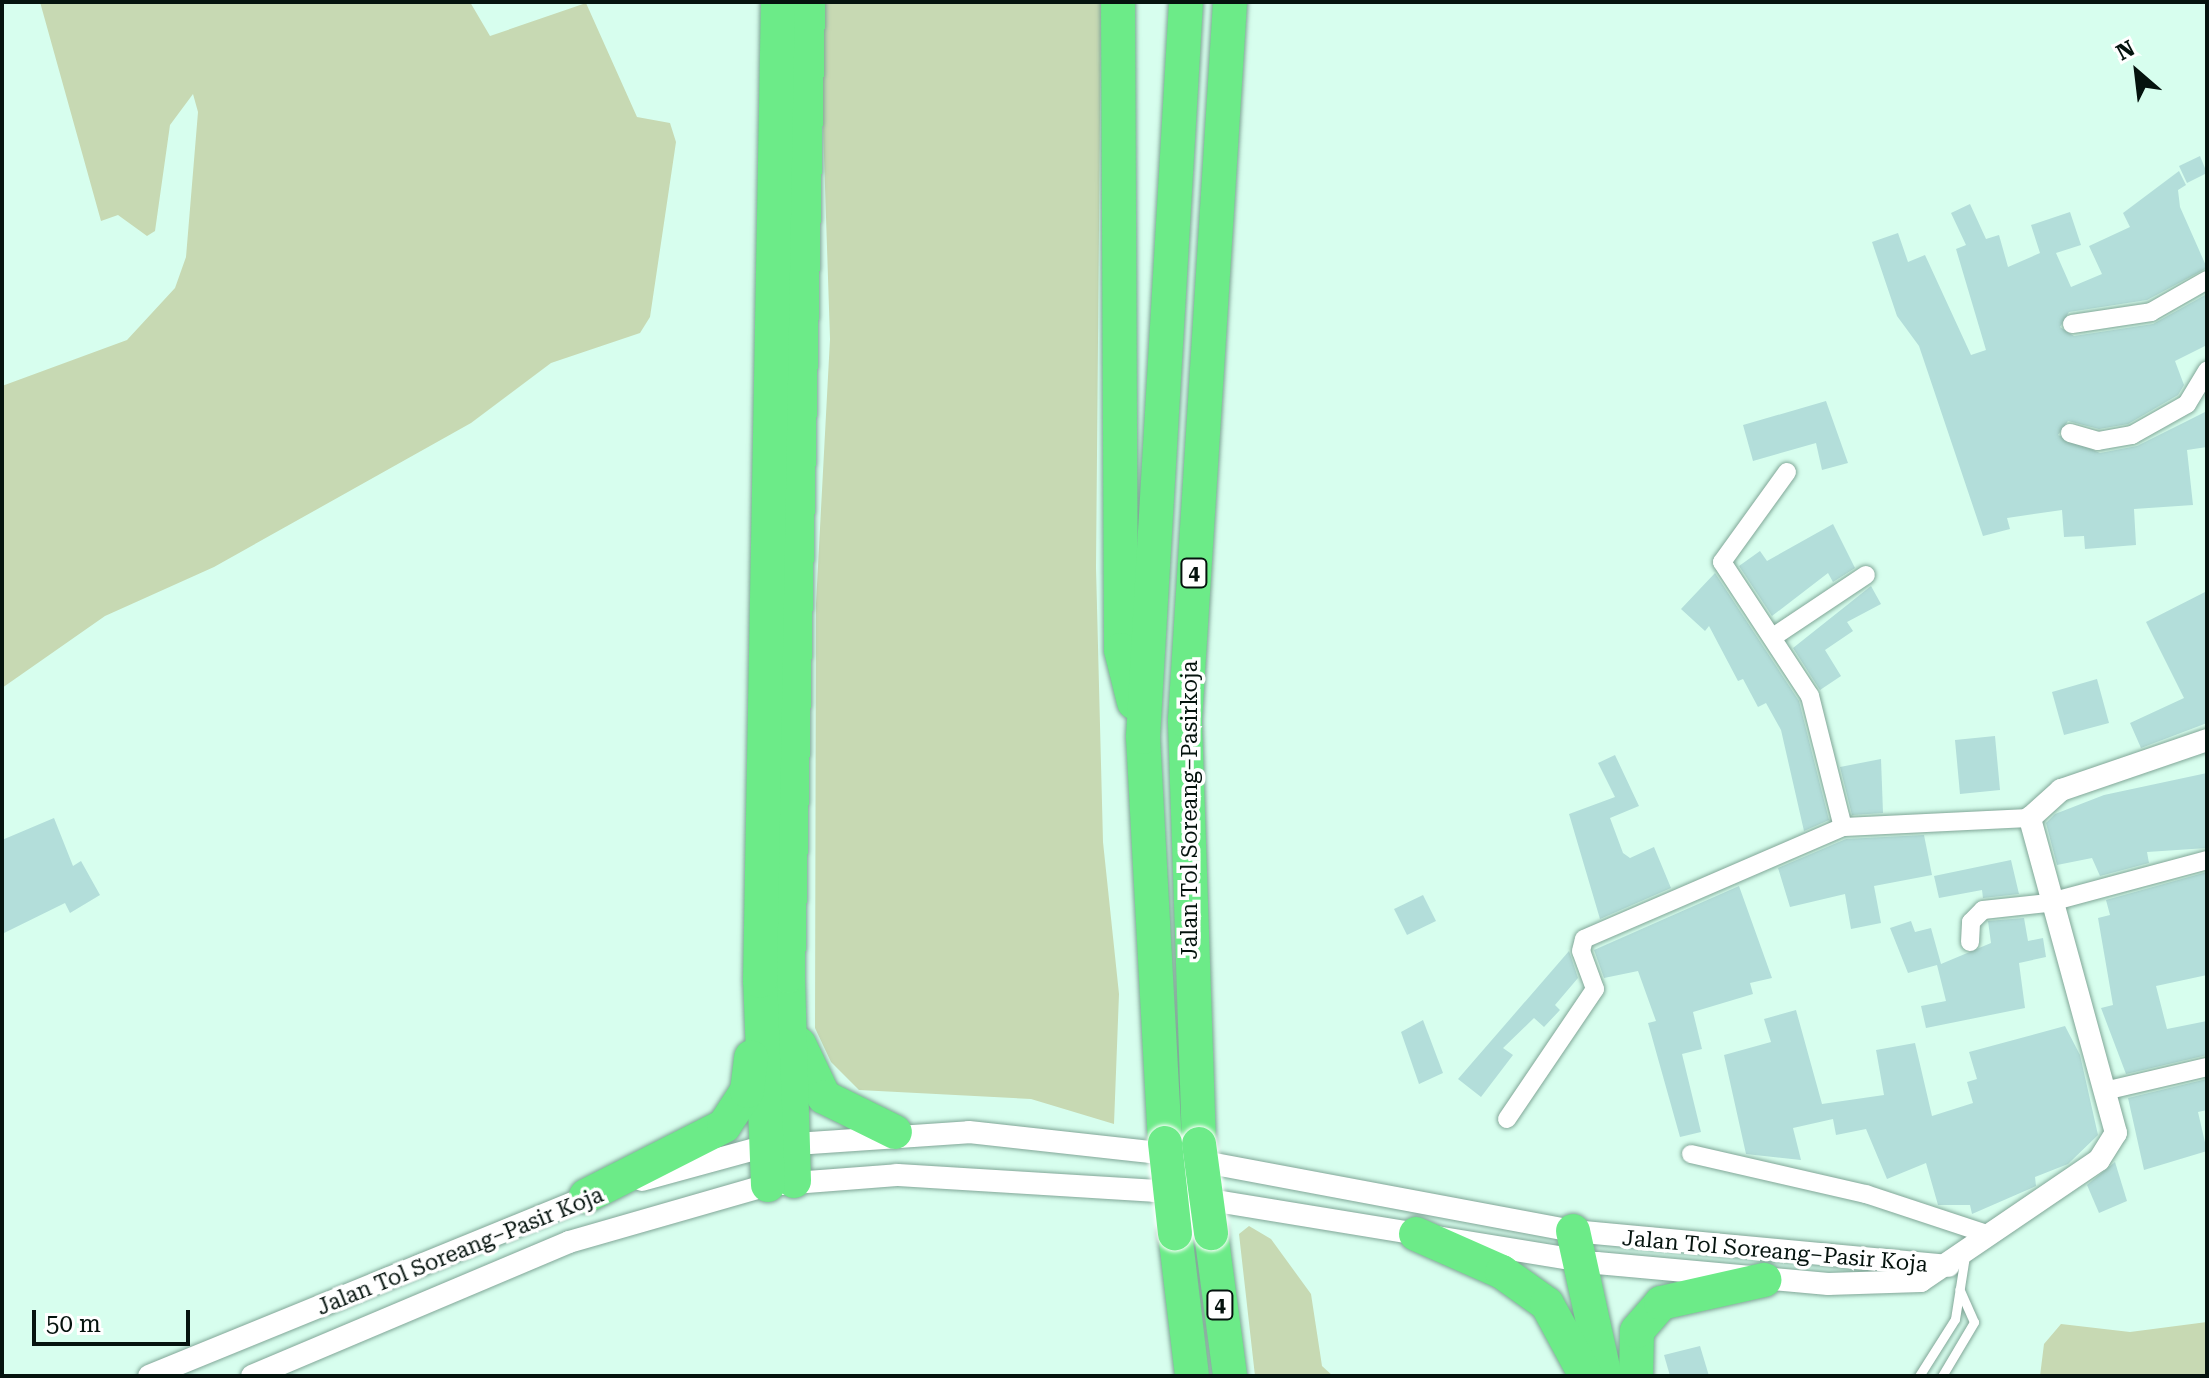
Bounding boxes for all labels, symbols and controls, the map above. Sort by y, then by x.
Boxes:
north arrow [2097,32,2177,112]
text: N [2112,35,2139,65]
road number: 4 [1180,557,1208,589]
street label: Jalan Tol Soreang–Pasirkoja [1177,661,1203,959]
street label: Jalan Tol Soreang–Pasir Koja [313,1181,607,1321]
street label: Jalan Tol Soreang–Pasir Koja [1621,1224,1929,1278]
road number: 4 [1206,1289,1234,1321]
scale bar [36,1294,194,1344]
text: 50 m [46,1310,101,1338]

